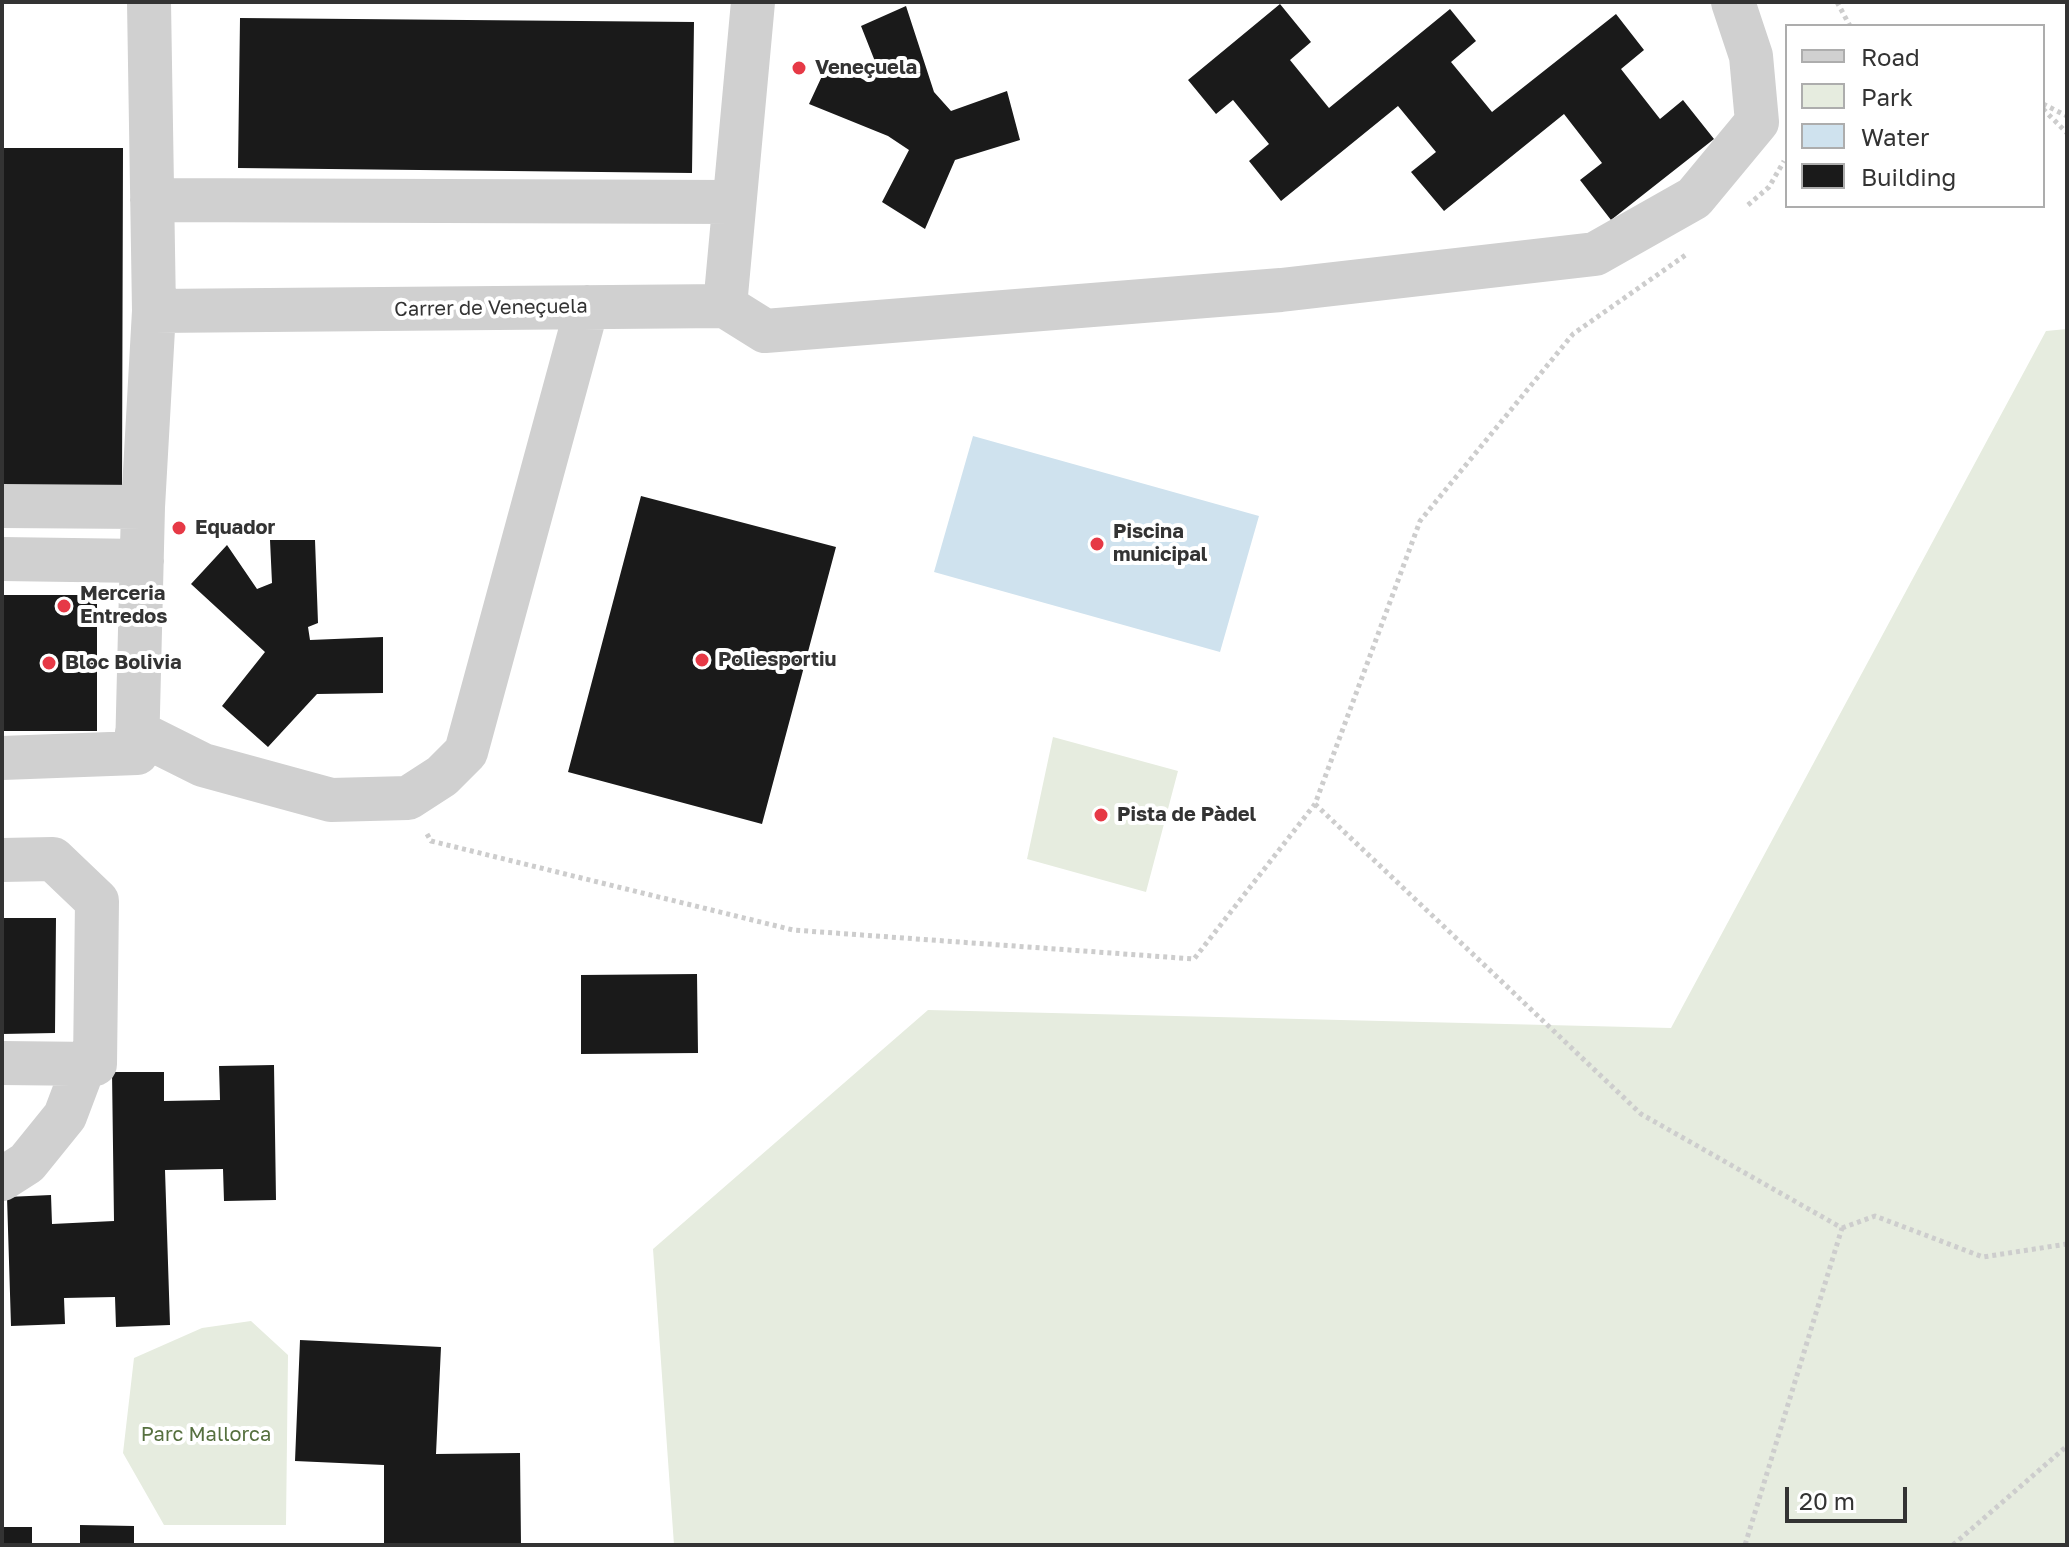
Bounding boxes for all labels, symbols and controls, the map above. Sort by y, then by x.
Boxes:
legend [1785,24,2045,208]
text: Road [1861,42,1920,71]
place label: Veneçuela [815,56,917,80]
marker: Veneçuela [790,59,808,77]
text: Park [1861,82,1913,111]
text: Water [1861,122,1929,151]
text: Building [1861,162,1956,191]
street label: Carrer de Veneçuela [394,294,588,322]
place label: Equador [195,516,275,540]
marker: Equador [170,519,188,537]
place label: Piscina municipal [1113,520,1208,567]
marker: Piscina municipal [1088,535,1106,553]
place label: Merceria Entredos [80,582,167,629]
marker: Merceria Entredos [55,597,73,615]
place label: Poliesportiu [718,648,836,672]
place label: Bloc Bolivia [65,651,182,675]
marker: Poliesportiu [693,651,711,669]
marker: Bloc Bolivia [40,654,58,672]
place label: Pista de Pàdel [1117,803,1256,827]
marker: Pista de Pàdel [1092,806,1110,824]
park label: Parc Mallorca [141,1423,271,1447]
scale bar [1789,1471,1911,1521]
text: 20 m [1799,1486,1855,1515]

